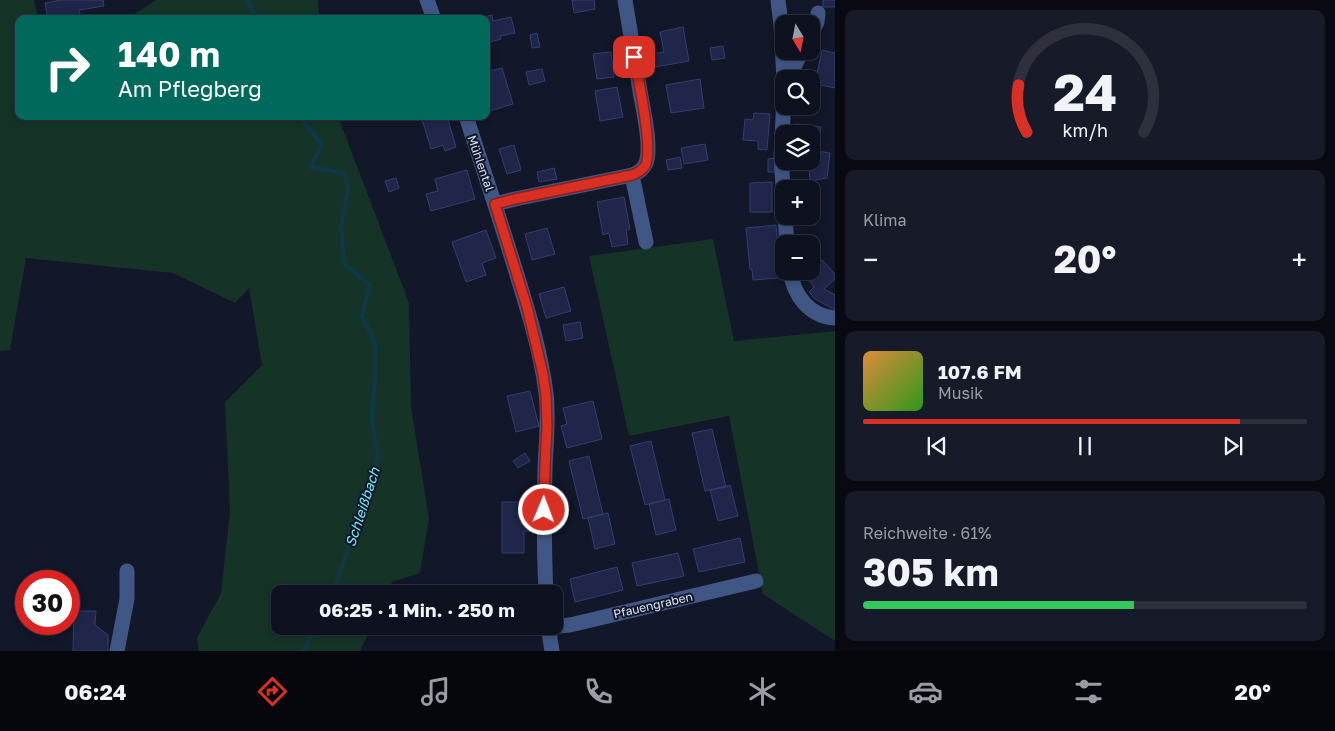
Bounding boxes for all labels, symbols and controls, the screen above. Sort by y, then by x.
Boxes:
north arrow [775,15,820,60]
map controls [775,15,820,280]
text: 140 m [118,33,220,75]
icon: right [35,35,100,100]
pin [613,36,655,78]
icon: arrive [620,43,648,71]
text: 24 [1053,60,1117,122]
button: search [775,70,820,115]
text: Am Pflegberg [118,75,262,102]
text: km/h [1062,119,1108,141]
button: layers [775,125,820,170]
street label: Mühlental [464,133,498,193]
button: + [775,180,820,225]
text: Klima [863,210,907,230]
button: − [775,235,820,280]
text: 20° [1054,236,1116,281]
text: − [863,243,878,276]
text: + [1292,243,1307,276]
text: 107.6 FM [938,360,1022,383]
text: Musik [938,383,983,403]
icon: previous [923,432,951,460]
icon: pause [1071,432,1099,460]
icon: next [1219,432,1247,460]
water label: Schleißbach [341,464,383,549]
position arrow [517,483,569,535]
text: Reichweite · 61% [863,523,991,543]
text: 305 km [863,549,999,594]
speed limit sign: 30 [15,570,80,635]
street label: Pfauengraben [612,589,694,621]
text: 06:25 · 1 Min. · 250 m [319,598,515,621]
icon: directions [255,674,290,709]
icon: music [418,674,453,709]
icon: phone [581,674,616,709]
icon: climate [745,674,780,709]
icon: car [908,674,943,709]
icon: filters [1071,674,1106,709]
text: 06:24 [64,678,127,705]
text: 20° [1234,678,1271,705]

